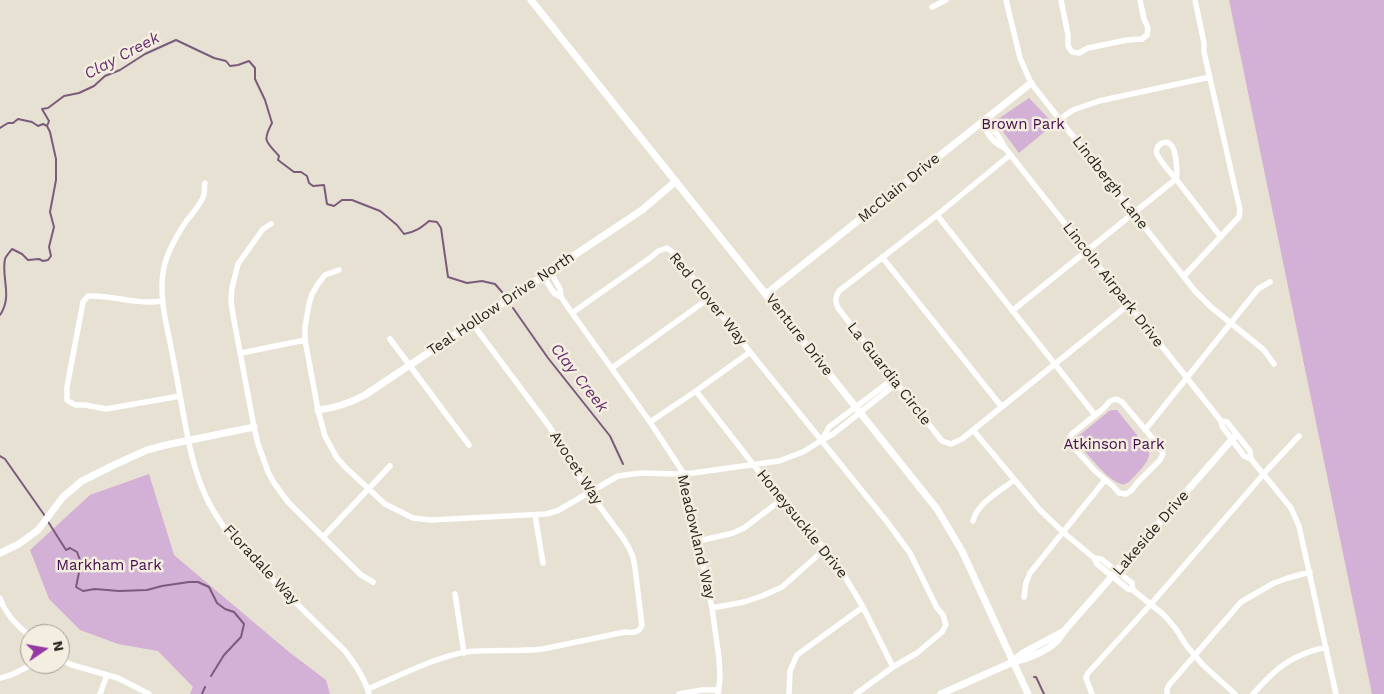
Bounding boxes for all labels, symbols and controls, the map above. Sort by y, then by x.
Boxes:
water label: Clay Creek [81,28,163,84]
park label: Brown Park [981,116,1065,134]
street label: Lindbergh Lane [1068,133,1152,233]
street label: McClain Drive [854,150,944,226]
street label: Lincoln Airpark Drive [1059,219,1167,351]
street label: Teal Hollow Drive North [424,248,578,360]
street label: Red Clover Way [665,249,751,349]
street label: Venture Drive [761,290,837,380]
street label: La Guardia Circle [843,319,935,429]
water label: Clay Creek [546,340,612,416]
street label: Avocet Way [546,428,606,508]
park label: Atkinson Park [1063,436,1165,454]
street label: Honeysuckle Drive [753,466,851,582]
street label: Meadowland Way [673,473,719,601]
street label: Lakeside Drive [1109,487,1193,579]
street label: Floradale Way [219,521,303,609]
park label: Markham Park [56,557,162,575]
north arrow [20,624,70,674]
text: N [50,639,68,653]

